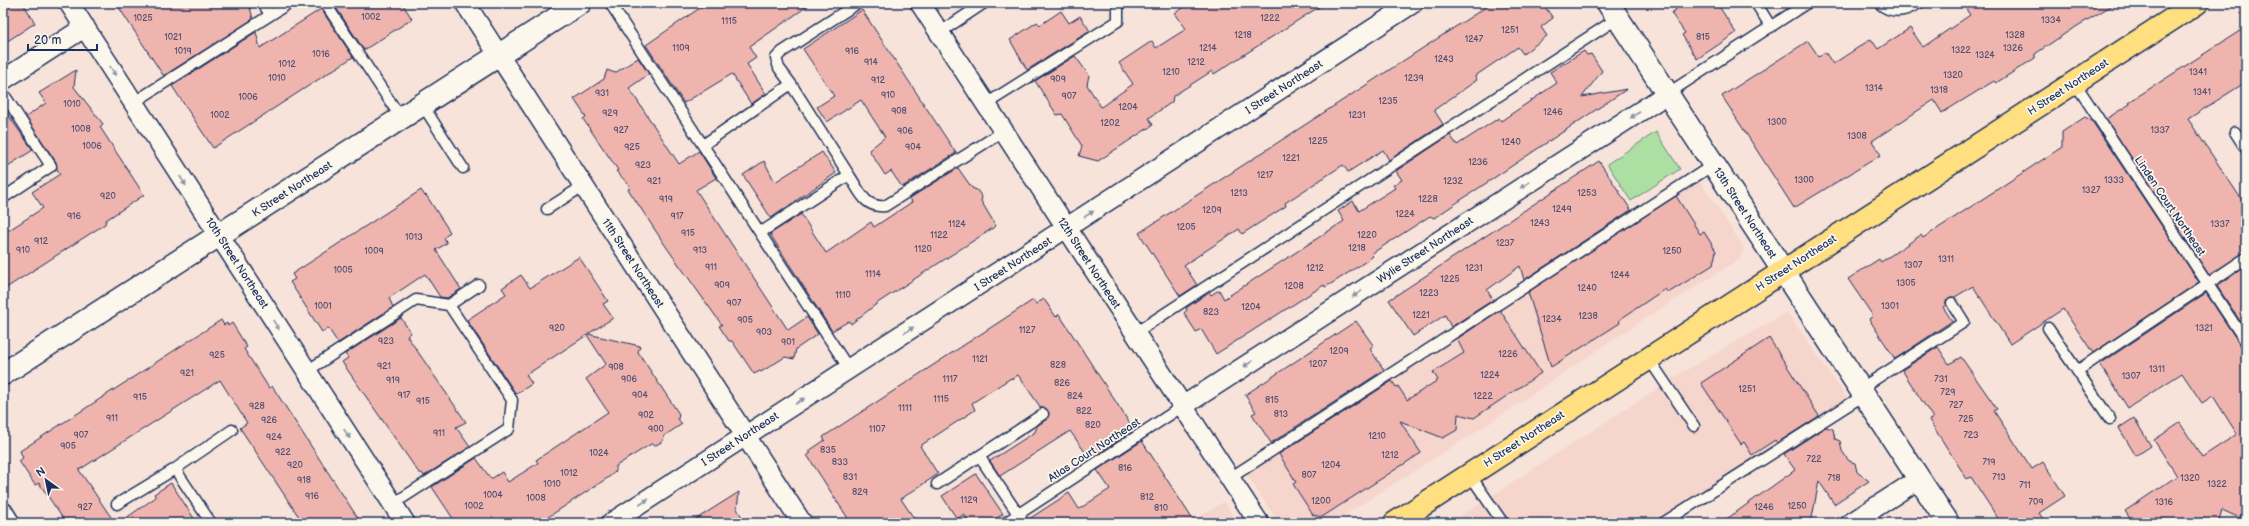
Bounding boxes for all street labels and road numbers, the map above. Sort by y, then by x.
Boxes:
street label: H Street Northeast [2025,56,2111,118]
street label: I Street Northeast [1243,57,1325,117]
street label: Linden Court Northeast [2132,154,2209,259]
street label: K Street Northeast [250,158,335,220]
street label: 13th Street Northeast [1711,165,1780,262]
street label: Wylie Street Northeast [1374,214,1476,286]
street label: 10th Street Northeast [203,215,272,311]
street label: 12th Street Northeast [1055,215,1124,311]
street label: 11th Street Northeast [599,216,667,310]
street label: H Street Northeast [1753,232,1839,294]
street label: I Street Northeast [972,234,1054,294]
street label: H Street Northeast [1481,408,1567,470]
street label: I Street Northeast [699,409,781,469]
street label: Atlas Court Northeast [1045,415,1143,485]

